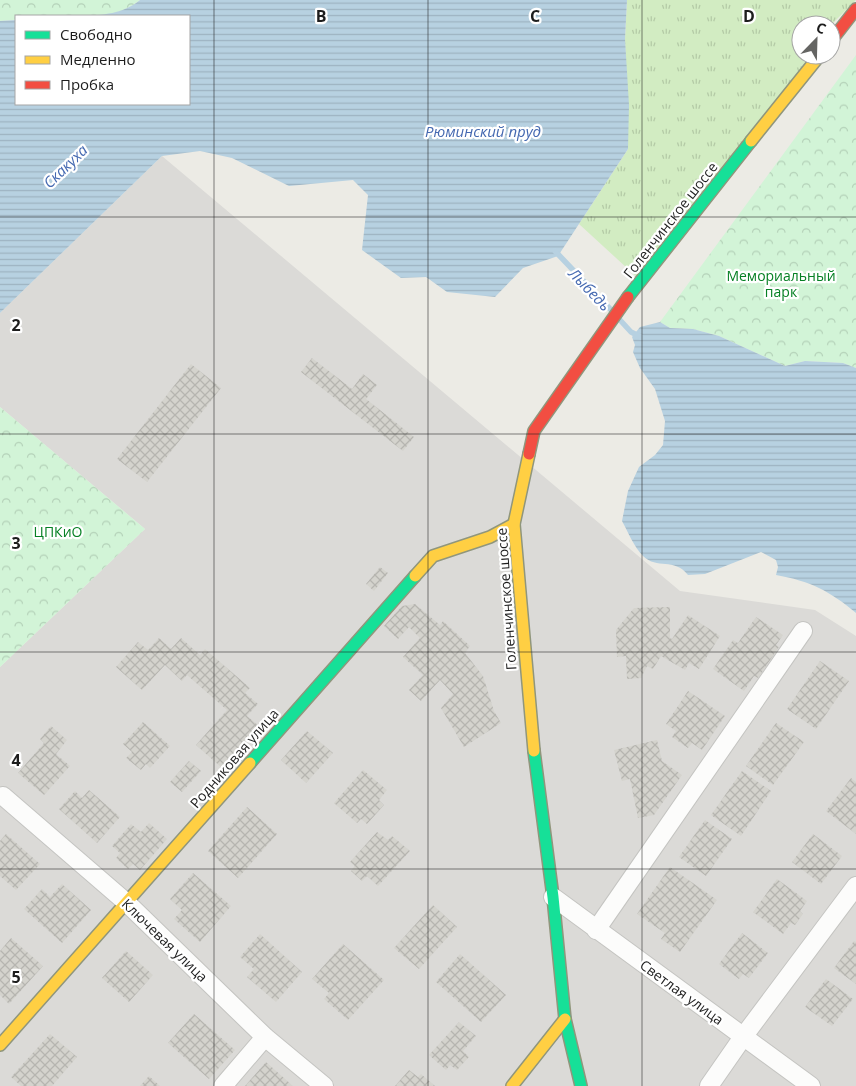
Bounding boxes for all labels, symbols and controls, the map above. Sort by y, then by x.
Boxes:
text: B [316,5,326,27]
text: C [530,5,540,27]
text: D [743,5,755,27]
legend [15,15,190,105]
north arrow [791,15,841,65]
text: С [813,17,829,38]
text: Свободно [60,24,132,44]
text: Медленно [60,49,136,69]
text: Пробка [60,74,114,94]
water label: Рюминский пруд [425,121,541,141]
water label: Скакуха [39,140,92,192]
street label: Голенчинское шоссе [619,158,721,282]
water label: Лыбедь [564,262,615,315]
park label: Мемориальный парк [726,266,836,301]
text: 2 [11,314,21,336]
park label: ЦПКиО [34,522,83,541]
street label: Голенчинское шоссе [492,527,520,671]
text: 3 [11,532,21,554]
street label: Родниковая улица [186,704,282,812]
text: 4 [11,749,21,771]
street label: Ключевая улица [118,894,212,986]
street label: Светлая улица [636,955,728,1029]
text: 5 [11,966,21,988]

